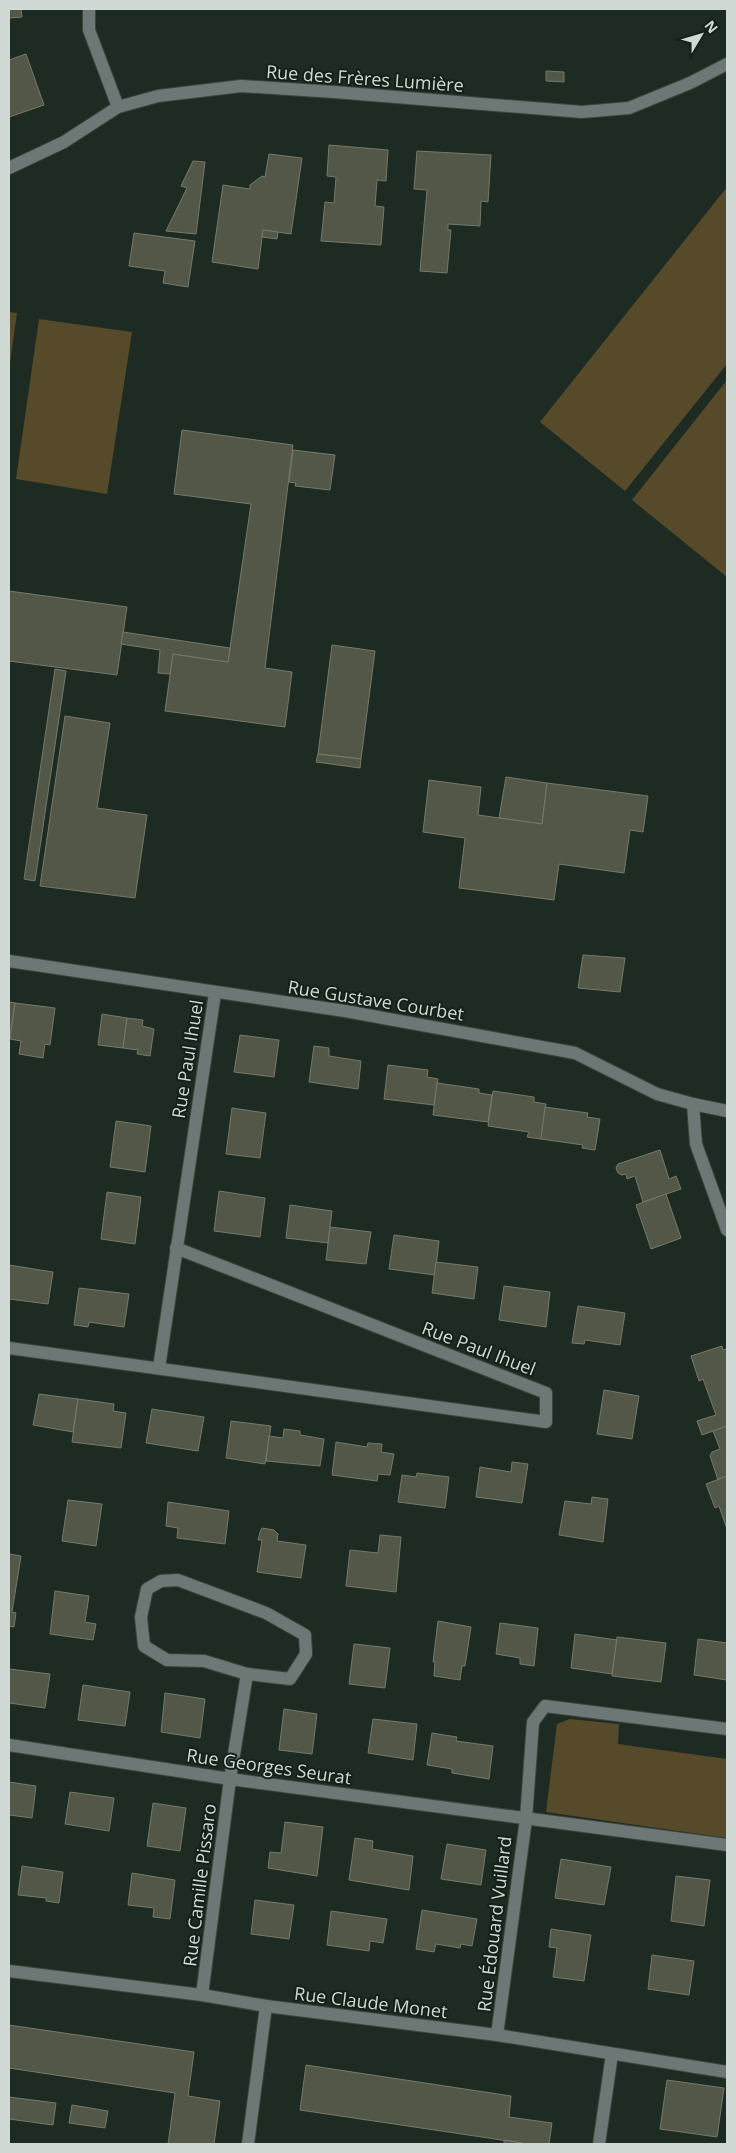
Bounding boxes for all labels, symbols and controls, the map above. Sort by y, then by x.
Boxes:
north arrow [676,10,726,60]
text: N [701,16,723,37]
street label: Rue des Frères Lumière [265,59,465,97]
street label: Rue Gustave Courbet [286,974,466,1026]
street label: Rue Paul Ihuel [166,998,208,1120]
street label: Rue Paul Ihuel [419,1315,539,1381]
street label: Rue Georges Seurat [185,1743,353,1789]
street label: Rue Camille Pissaro [177,1802,221,1968]
street label: Rue Édouard Vuillard [471,1835,517,2013]
street label: Rue Claude Monet [293,1981,449,2023]

